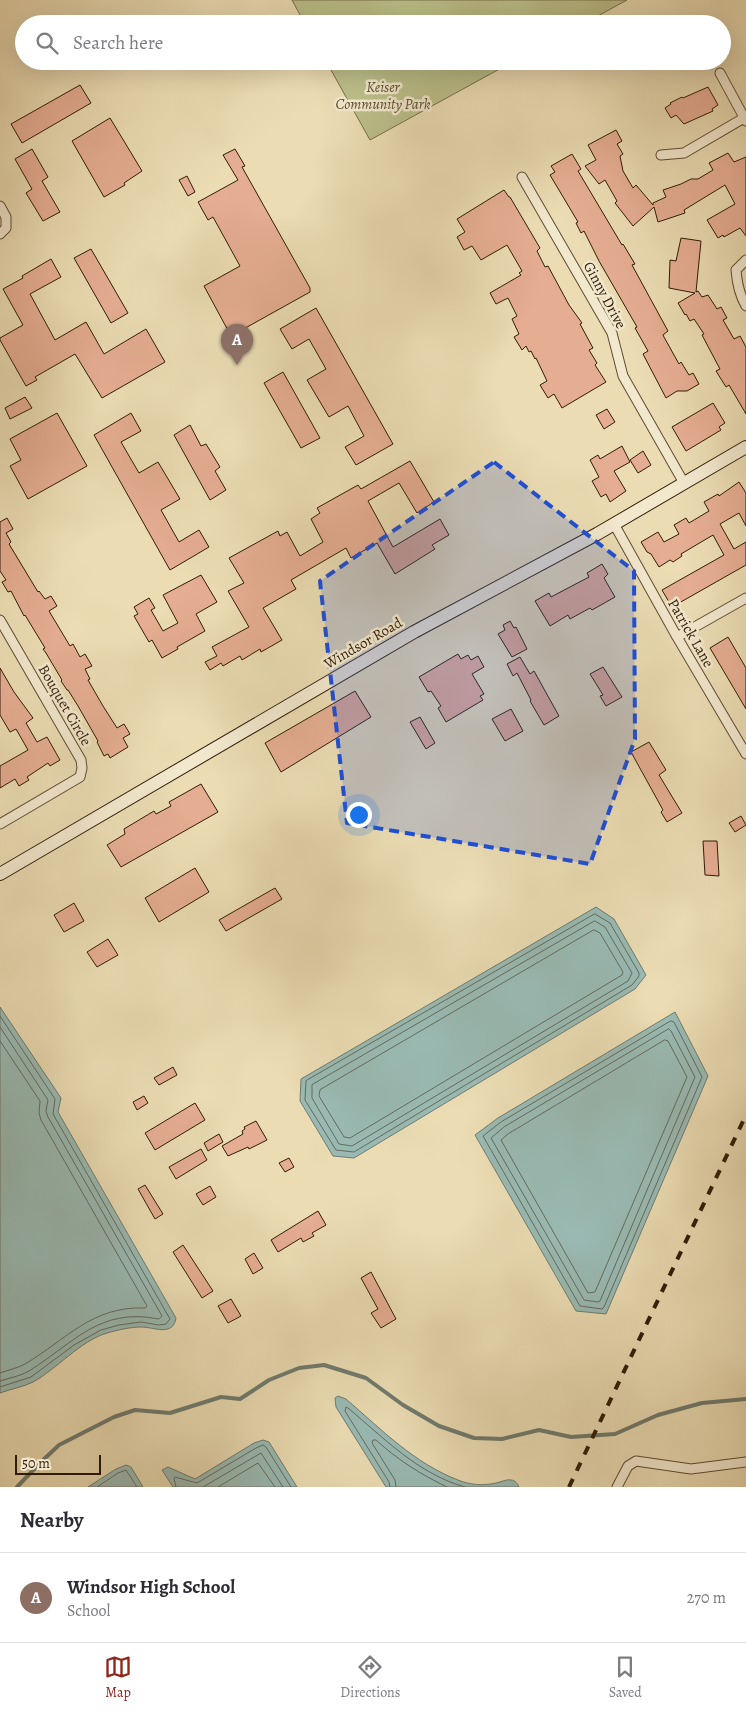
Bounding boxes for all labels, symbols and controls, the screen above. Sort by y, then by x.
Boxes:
search box [15,15,731,70]
icon: search [33,29,61,57]
text: Search here [73,30,163,56]
park label: Keiser Community Park [335,77,431,114]
street label: Ginny Drive [579,258,631,332]
pin: A [221,324,253,365]
street label: Patrick Lane [663,595,719,671]
street label: Windsor Road [319,612,407,674]
street label: Bouquet Circle [34,661,96,749]
your location [346,802,372,828]
scale bar [15,1452,101,1475]
text: 50 m [22,1454,50,1473]
text: Nearby [20,1506,83,1534]
text: Windsor High School [67,1574,235,1600]
text: A [31,1587,41,1609]
text: 270 m [687,1587,726,1609]
text: School [67,1600,110,1622]
tab: Map [104,1653,132,1702]
tab: Directions [340,1653,400,1702]
tab: Saved [609,1653,642,1702]

